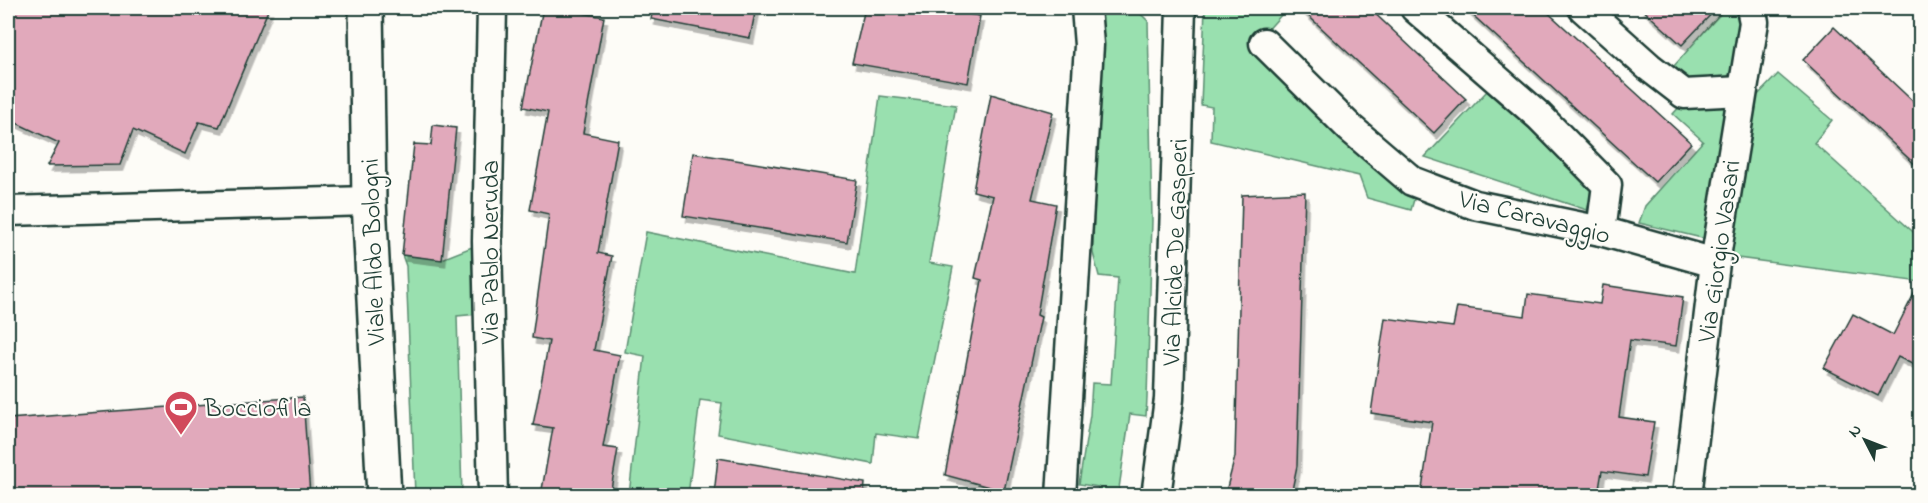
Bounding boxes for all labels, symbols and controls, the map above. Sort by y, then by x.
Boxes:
street label: Via Alcide De Gasperi [1154,138,1200,367]
street label: Viale Aldo Bologni [353,158,397,347]
street label: Via Giorgio Vasari [1689,158,1753,346]
street label: Via Pablo Neruda [473,160,511,345]
street label: Via Caravaggio [1454,182,1614,256]
sports icon: Bocciofila [163,389,199,436]
place label: Bocciofila [203,391,311,429]
north arrow [1835,410,1895,470]
text: N [1843,419,1868,443]

